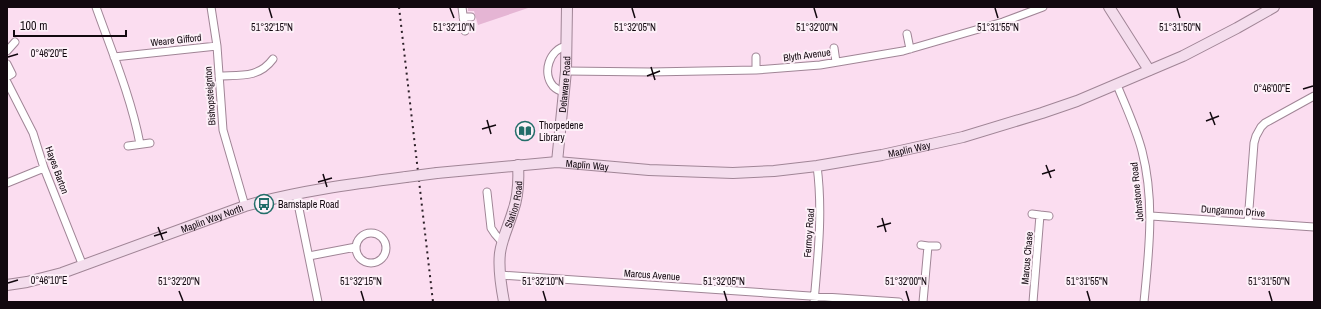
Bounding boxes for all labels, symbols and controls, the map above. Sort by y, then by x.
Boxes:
scale bar [14,12,126,38]
text: 100 m [20,18,47,34]
text: 51°32'15"N [251,21,293,34]
text: 51°32'10"N [433,21,475,34]
text: 51°32'05"N [614,21,656,34]
text: 51°32'00"N [796,21,838,34]
text: 51°31'55"N [977,21,1019,34]
text: 51°31'50"N [1159,21,1201,34]
street label: Weare Gifford [150,31,202,49]
street label: Blyth Avenue [783,46,832,64]
text: 0°46'20"E [31,47,67,60]
street label: Delaware Road [555,56,573,113]
street label: Bishopsteignton [201,66,219,126]
text: 0°46'00"E [1254,82,1290,95]
place label: Thorpedene Library [539,119,584,144]
library icon: Thorpedene Library [514,120,536,142]
street label: Maplin Way [887,138,932,160]
street label: Hayes Barton [42,144,72,196]
street label: Maplin Way [565,156,610,173]
street label: Johnstone Road [1127,162,1147,222]
street label: Station Road [501,181,525,230]
bus stop icon: Barnstaple Road [253,193,275,215]
place label: Barnstaple Road [278,198,339,211]
street label: Maplin Way North [179,201,245,235]
street label: Dungannon Drive [1200,202,1266,220]
street label: Fermoy Road [801,208,817,258]
street label: Marcus Chase [1018,231,1036,285]
street label: Marcus Avenue [623,267,681,283]
text: 0°46'10"E [31,274,67,287]
text: 51°32'20"N [158,275,200,288]
text: 51°32'15"N [340,275,382,288]
text: 51°32'10"N [522,275,564,288]
text: 51°32'05"N [703,275,745,288]
text: 51°32'00"N [885,275,927,288]
text: 51°31'55"N [1066,275,1108,288]
text: 51°31'50"N [1248,275,1290,288]

